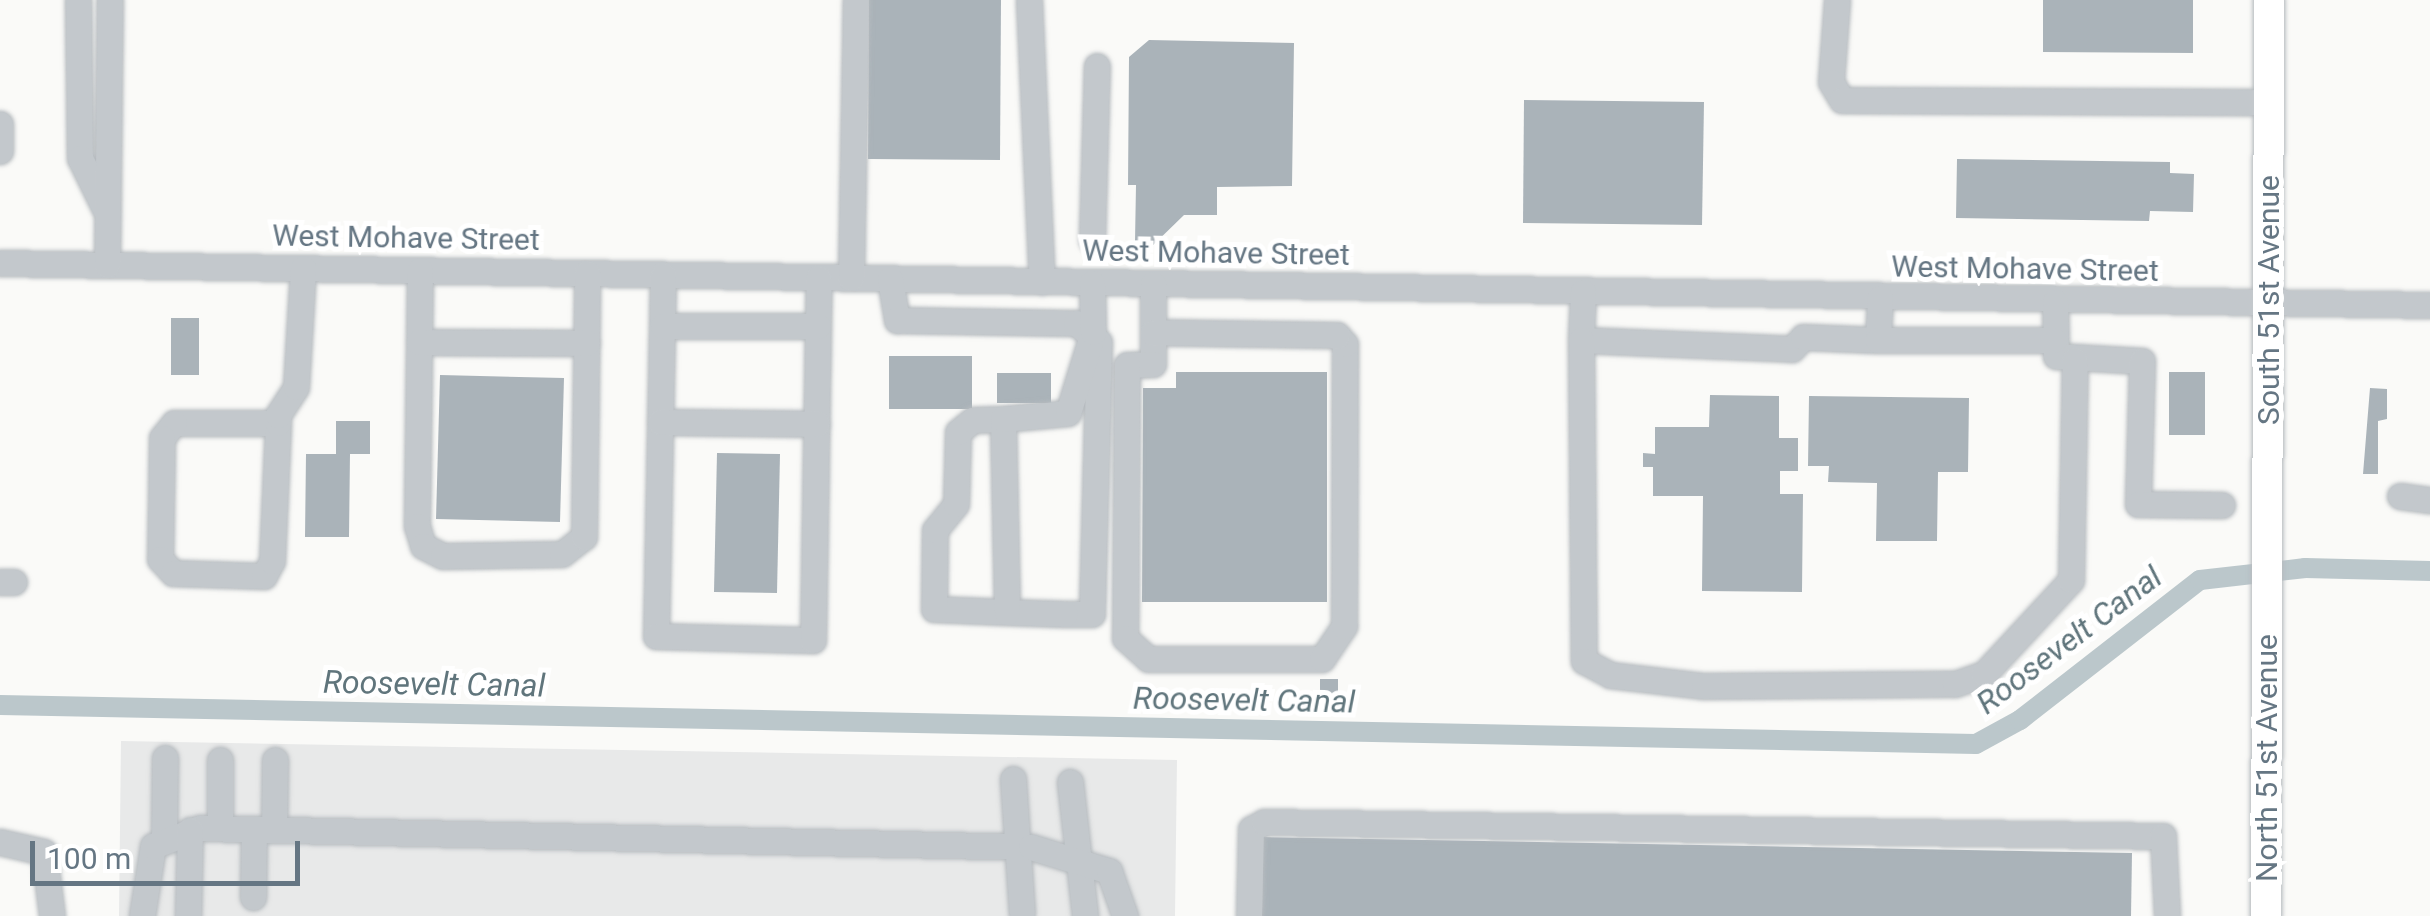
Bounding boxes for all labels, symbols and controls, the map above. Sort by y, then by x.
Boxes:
street label: South 51st Avenue [2251,175,2287,425]
street label: West Mohave Street [272,218,540,258]
street label: West Mohave Street [1082,233,1350,273]
street label: West Mohave Street [1891,249,2159,289]
water label: Roosevelt Canal [1969,558,2169,722]
street label: North 51st Avenue [2249,634,2285,882]
water label: Roosevelt Canal [323,663,545,705]
water label: Roosevelt Canal [1133,679,1355,721]
scale bar [35,821,305,883]
text: 100 m [47,841,131,876]

